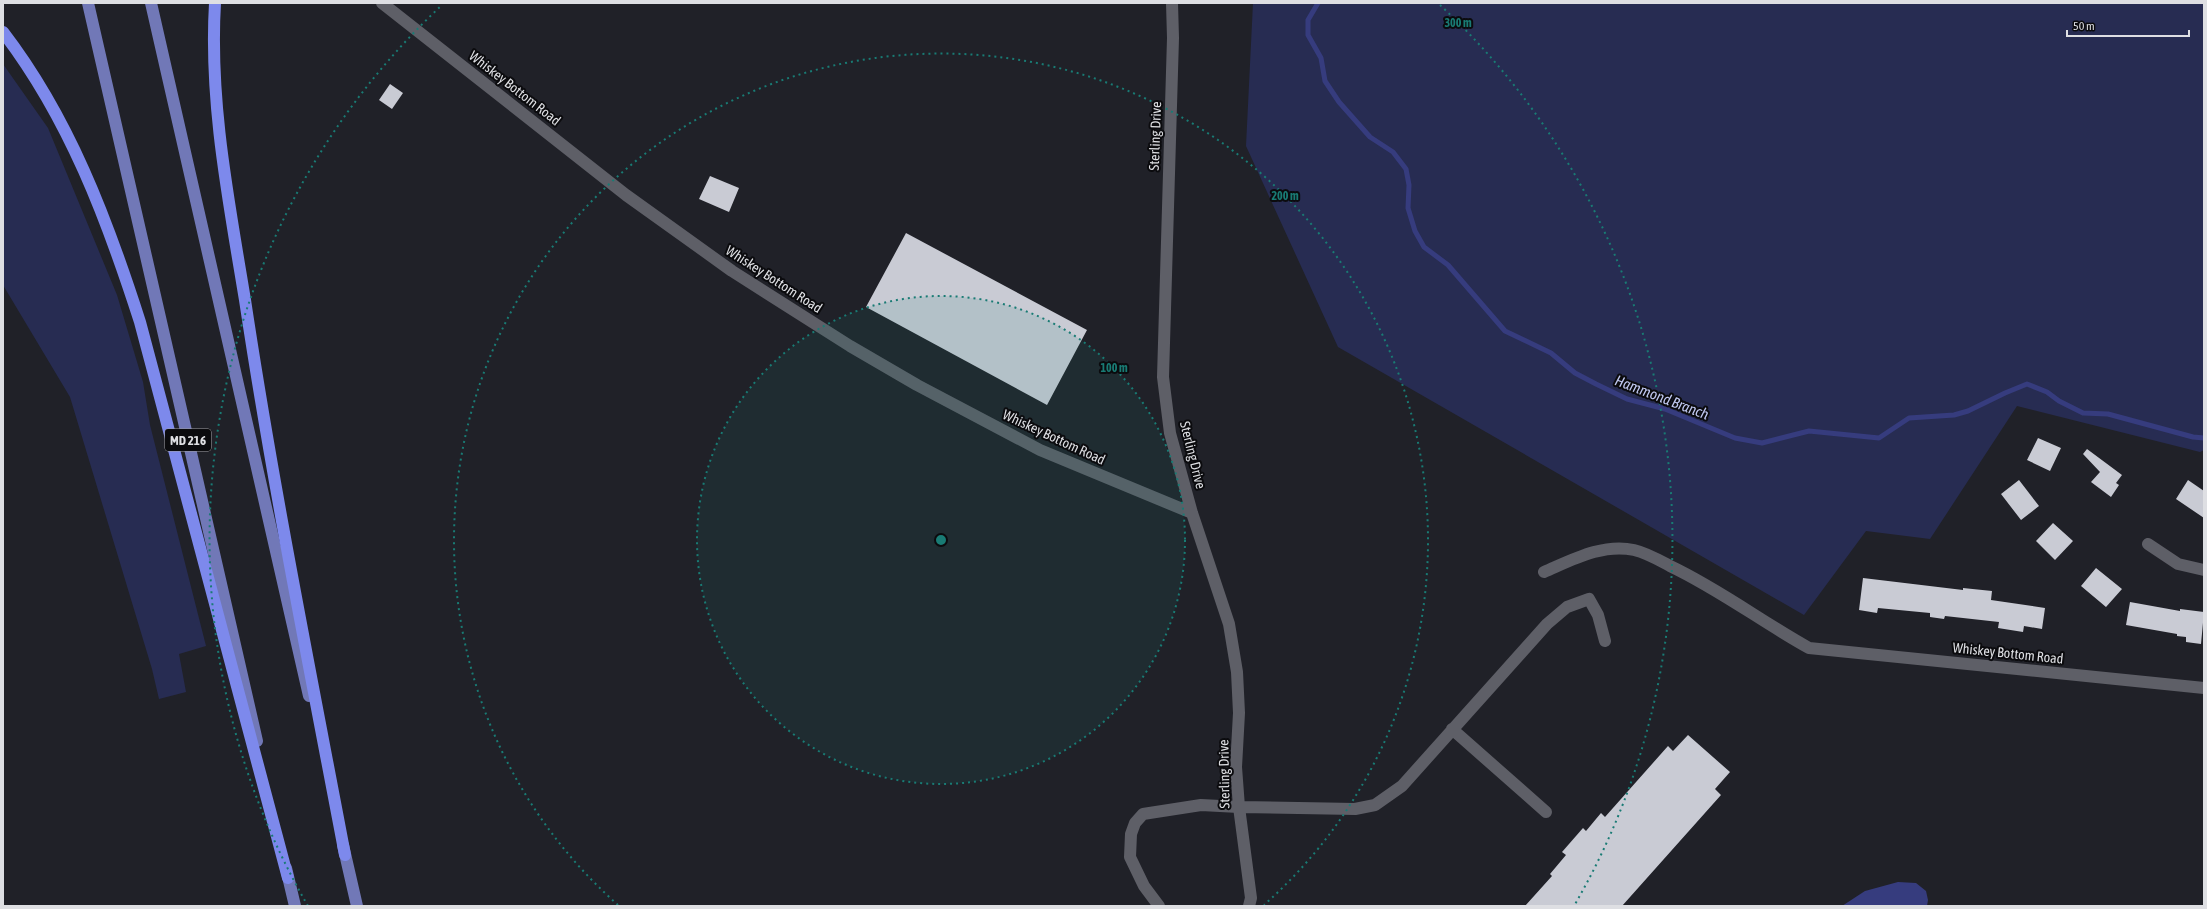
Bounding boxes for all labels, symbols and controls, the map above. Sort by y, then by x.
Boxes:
scale bar [2067,12,2189,38]
text: 300 m [1444,16,1472,30]
text: 50 m [2073,19,2095,33]
street label: Whiskey Bottom Road [466,47,564,129]
street label: Sterling Drive [1146,101,1164,171]
text: 200 m [1271,189,1299,203]
street label: Whiskey Bottom Road [723,242,825,316]
text: 100 m [1100,361,1128,375]
water label: Hammond Branch [1613,371,1711,423]
street label: Whiskey Bottom Road [1000,406,1108,468]
street label: Sterling Drive [1177,420,1209,490]
road number: MD 216 [165,429,211,451]
centre of rings [934,533,948,547]
street label: Whiskey Bottom Road [1952,639,2064,667]
street label: Sterling Drive [1215,739,1233,809]

